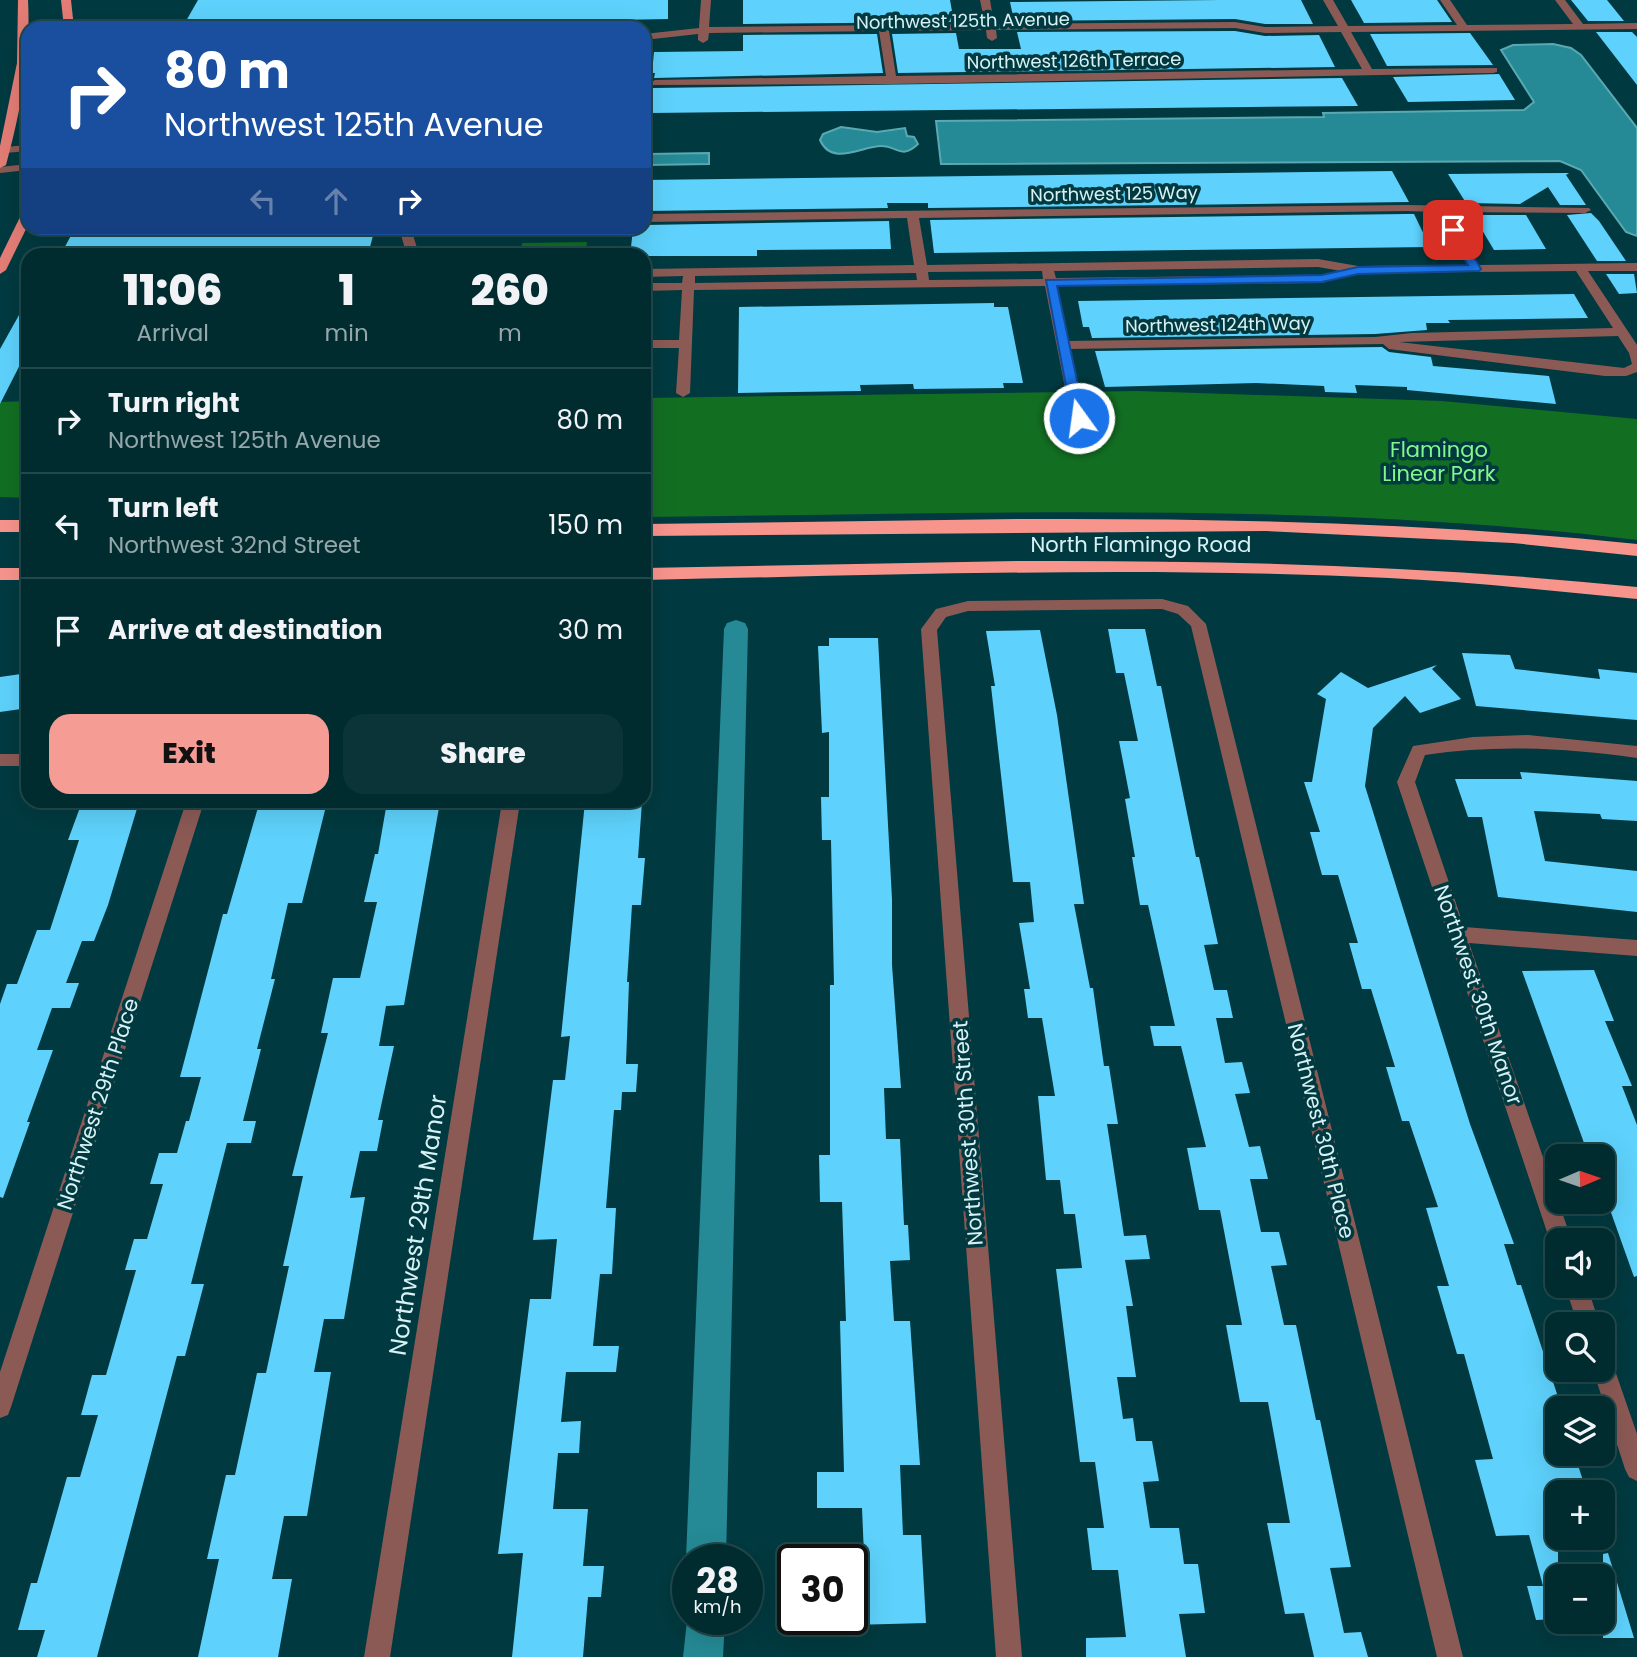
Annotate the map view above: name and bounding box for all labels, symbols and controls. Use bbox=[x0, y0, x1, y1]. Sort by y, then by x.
street label: Northwest 125th Avenue bbox=[856, 6, 1070, 35]
text: 80 m bbox=[164, 37, 290, 105]
street label: Northwest 126th Terrace bbox=[966, 46, 1182, 75]
icon: right bbox=[49, 49, 140, 140]
text: Northwest 125th Avenue bbox=[164, 102, 544, 147]
street label: Northwest 125 Way bbox=[1030, 180, 1198, 207]
icon: left bbox=[244, 182, 282, 220]
icon: ahead bbox=[317, 182, 355, 220]
icon: right bbox=[390, 182, 428, 220]
pin bbox=[1423, 200, 1483, 260]
icon: arrive bbox=[1434, 211, 1472, 249]
text: 11:06 bbox=[123, 261, 223, 320]
text: 1 bbox=[339, 261, 355, 320]
text: 260 bbox=[471, 261, 549, 320]
street label: Northwest 124th Way bbox=[1125, 310, 1311, 339]
text: Arrival bbox=[137, 317, 209, 349]
text: min bbox=[325, 317, 369, 349]
text: m bbox=[498, 317, 522, 349]
position arrow bbox=[1042, 381, 1116, 455]
text: Turn right bbox=[108, 385, 240, 421]
icon: right bbox=[49, 402, 87, 440]
text: 80 m bbox=[557, 402, 623, 438]
text: Northwest 125th Avenue bbox=[108, 424, 381, 456]
park label: Flamingo Linear Park bbox=[1382, 435, 1496, 488]
text: Turn left bbox=[108, 490, 219, 526]
icon: left bbox=[49, 507, 87, 545]
text: 150 m bbox=[548, 507, 623, 543]
text: Northwest 32nd Street bbox=[108, 529, 361, 561]
street label: North Flamingo Road bbox=[1031, 530, 1251, 559]
icon: arrive bbox=[49, 612, 87, 650]
text: Arrive at destination bbox=[108, 612, 383, 648]
text: 30 m bbox=[558, 612, 623, 648]
button: Exit bbox=[49, 714, 329, 794]
button: Share bbox=[343, 714, 623, 794]
street label: Northwest 30th Manor bbox=[1427, 881, 1530, 1109]
street label: Northwest 29th Place bbox=[50, 994, 145, 1213]
street label: Northwest 30th Street bbox=[945, 1020, 990, 1246]
street label: Northwest 30th Place bbox=[1281, 1020, 1362, 1242]
street label: Northwest 29th Manor bbox=[381, 1092, 454, 1358]
north arrow bbox=[1545, 1144, 1615, 1214]
map controls bbox=[1545, 1144, 1615, 1634]
button: sound bbox=[1545, 1228, 1615, 1298]
button: search bbox=[1545, 1312, 1615, 1382]
button: layers bbox=[1545, 1396, 1615, 1466]
button: + bbox=[1545, 1480, 1615, 1550]
speed limit sign: 30 bbox=[777, 1544, 868, 1635]
text: 28 bbox=[696, 1556, 739, 1605]
button: − bbox=[1545, 1564, 1615, 1634]
text: km/h bbox=[694, 1594, 741, 1619]

